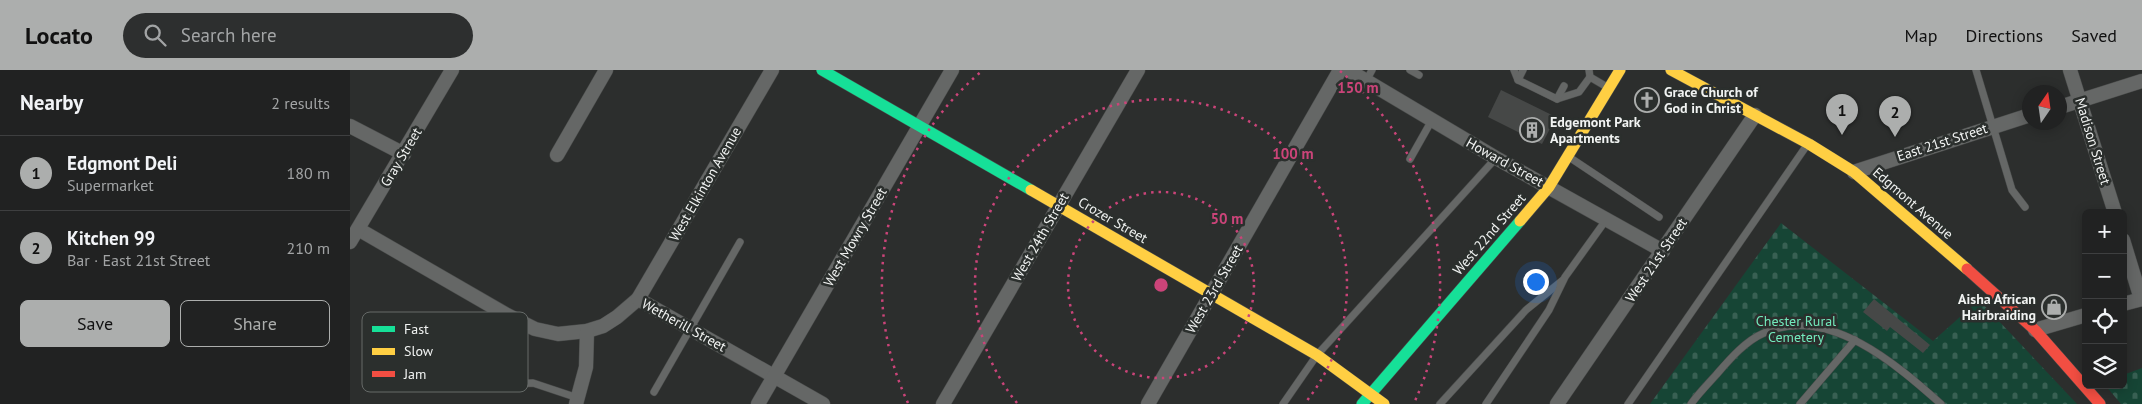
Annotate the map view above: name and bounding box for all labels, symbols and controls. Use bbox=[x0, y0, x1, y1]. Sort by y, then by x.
search box bbox=[123, 13, 473, 58]
text: Locato bbox=[25, 20, 93, 51]
icon: search bbox=[141, 21, 169, 49]
text: Search here bbox=[181, 23, 277, 47]
text: Map bbox=[1905, 24, 1937, 47]
text: Directions bbox=[1965, 24, 2043, 47]
text: Saved bbox=[2071, 24, 2117, 47]
text: 150 m bbox=[1337, 78, 1379, 97]
place label: Grace Church of God in Christ bbox=[1664, 83, 1759, 117]
north arrow bbox=[2022, 85, 2067, 130]
church icon: Grace Church of God in Christ bbox=[1634, 87, 1660, 113]
text: Nearby bbox=[20, 89, 83, 116]
text: 2 results bbox=[271, 93, 330, 113]
pin: 1 bbox=[1826, 94, 1858, 135]
street label: Madison Street bbox=[2071, 95, 2115, 187]
pin: 2 bbox=[1879, 96, 1911, 137]
place label: Edgemont Park Apartments bbox=[1550, 113, 1641, 147]
building icon: Edgemont Park Apartments bbox=[1519, 117, 1545, 143]
street label: East 21st Street bbox=[1894, 119, 1990, 165]
street label: Gray Street bbox=[376, 124, 426, 190]
street label: West Elkinton Avenue bbox=[665, 124, 745, 244]
street label: Howard Street bbox=[1463, 133, 1547, 191]
text: 100 m bbox=[1272, 144, 1314, 163]
text: Edgmont Deli bbox=[67, 151, 177, 175]
text: 1 bbox=[31, 163, 41, 183]
text: 180 m bbox=[287, 163, 330, 183]
street label: Edgmont Avenue bbox=[1869, 163, 1957, 243]
text: Supermarket bbox=[67, 175, 154, 195]
street label: West Mowry Street bbox=[819, 184, 891, 290]
street label: West 24th Street bbox=[1007, 189, 1073, 285]
street label: West 22nd Street bbox=[1449, 189, 1530, 279]
street label: Crozer Street bbox=[1075, 193, 1151, 247]
text: 50 m bbox=[1211, 209, 1243, 228]
map controls bbox=[2082, 209, 2127, 389]
button: + bbox=[2082, 209, 2127, 254]
street label: West 21st Street bbox=[1621, 214, 1691, 306]
text: Kitchen 99 bbox=[67, 226, 155, 250]
text: 2 bbox=[31, 238, 41, 258]
text: 210 m bbox=[287, 238, 330, 258]
street label: West 23rd Street bbox=[1181, 241, 1247, 337]
text: Bar · East 21st Street bbox=[67, 250, 210, 270]
button: − bbox=[2082, 254, 2127, 299]
your location bbox=[1523, 269, 1549, 295]
centre of rings bbox=[1152, 276, 1170, 294]
place label: Aisha African Hairbraiding bbox=[1958, 290, 2036, 324]
street label: Wetherill Street bbox=[639, 294, 730, 356]
shop icon: Aisha African Hairbraiding bbox=[2041, 294, 2067, 320]
button: locate bbox=[2082, 299, 2127, 344]
button: Save bbox=[20, 300, 170, 347]
button: Share bbox=[180, 300, 330, 347]
legend bbox=[362, 312, 528, 392]
park label: Chester Rural Cemetery bbox=[1756, 312, 1836, 346]
text: Fast bbox=[404, 320, 429, 338]
text: Slow bbox=[404, 342, 434, 360]
button: layers bbox=[2082, 344, 2127, 389]
text: Jam bbox=[403, 365, 426, 383]

